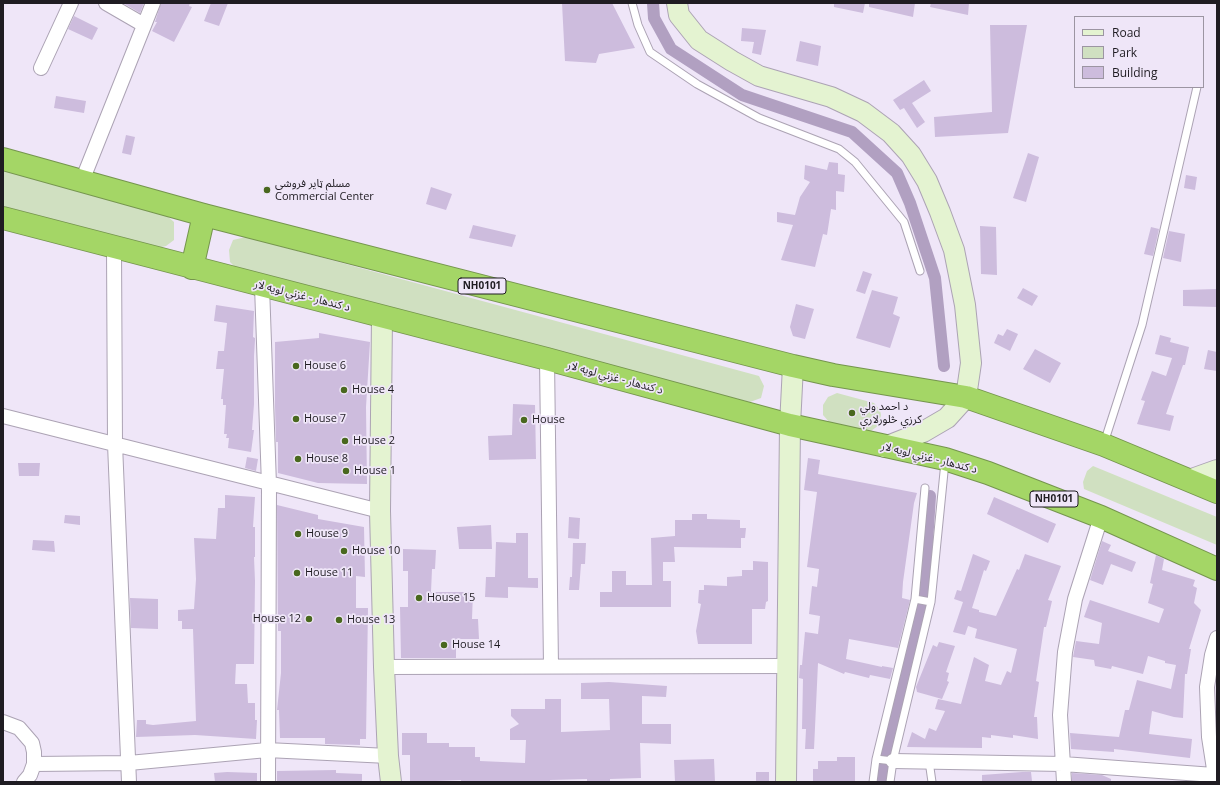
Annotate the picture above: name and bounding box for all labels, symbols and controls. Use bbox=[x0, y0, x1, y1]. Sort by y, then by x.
legend bbox=[1074, 16, 1204, 88]
text: Road bbox=[1112, 24, 1141, 41]
text: Park bbox=[1112, 44, 1137, 61]
text: Building bbox=[1112, 64, 1157, 81]
place label: مسلم ټایر فروشي Commercial Center bbox=[275, 177, 374, 203]
marker: مسلم ټایر فروشي Commercial Center bbox=[262, 185, 272, 195]
street label: د کندهار - غزني لويه لار bbox=[253, 278, 351, 314]
road number: NH0101 bbox=[458, 278, 506, 294]
place label: House 6 bbox=[304, 359, 346, 373]
street label: د کندهار - غزني لويه لار bbox=[566, 359, 664, 397]
marker: House 6 bbox=[291, 361, 301, 371]
place label: House 4 bbox=[352, 383, 394, 397]
marker: House 4 bbox=[339, 385, 349, 395]
place label: د احمد ولي کرزي څلورلارې bbox=[860, 400, 922, 426]
marker: د احمد ولي کرزي څلورلارې bbox=[847, 408, 857, 418]
place label: House 7 bbox=[304, 412, 346, 426]
place label: House bbox=[532, 413, 565, 427]
marker: House 7 bbox=[291, 414, 301, 424]
marker: House bbox=[519, 415, 529, 425]
place label: House 2 bbox=[353, 434, 395, 448]
marker: House 2 bbox=[340, 436, 350, 446]
street label: د کندهار - غزني لويه لار bbox=[880, 440, 978, 476]
place label: House 8 bbox=[306, 452, 348, 466]
marker: House 8 bbox=[293, 454, 303, 464]
place label: House 1 bbox=[354, 464, 396, 478]
marker: House 1 bbox=[341, 466, 351, 476]
road number: NH0101 bbox=[1030, 491, 1078, 507]
place label: House 9 bbox=[306, 527, 348, 541]
marker: House 9 bbox=[293, 529, 303, 539]
place label: House 10 bbox=[352, 544, 400, 558]
marker: House 10 bbox=[339, 546, 349, 556]
place label: House 11 bbox=[305, 566, 353, 580]
marker: House 11 bbox=[292, 568, 302, 578]
place label: House 15 bbox=[427, 591, 475, 605]
marker: House 15 bbox=[414, 593, 424, 603]
place label: House 12 bbox=[253, 612, 301, 626]
place label: House 13 bbox=[347, 613, 395, 627]
marker: House 12 bbox=[304, 614, 314, 624]
marker: House 13 bbox=[334, 615, 344, 625]
place label: House 14 bbox=[452, 638, 500, 652]
marker: House 14 bbox=[439, 640, 449, 650]

